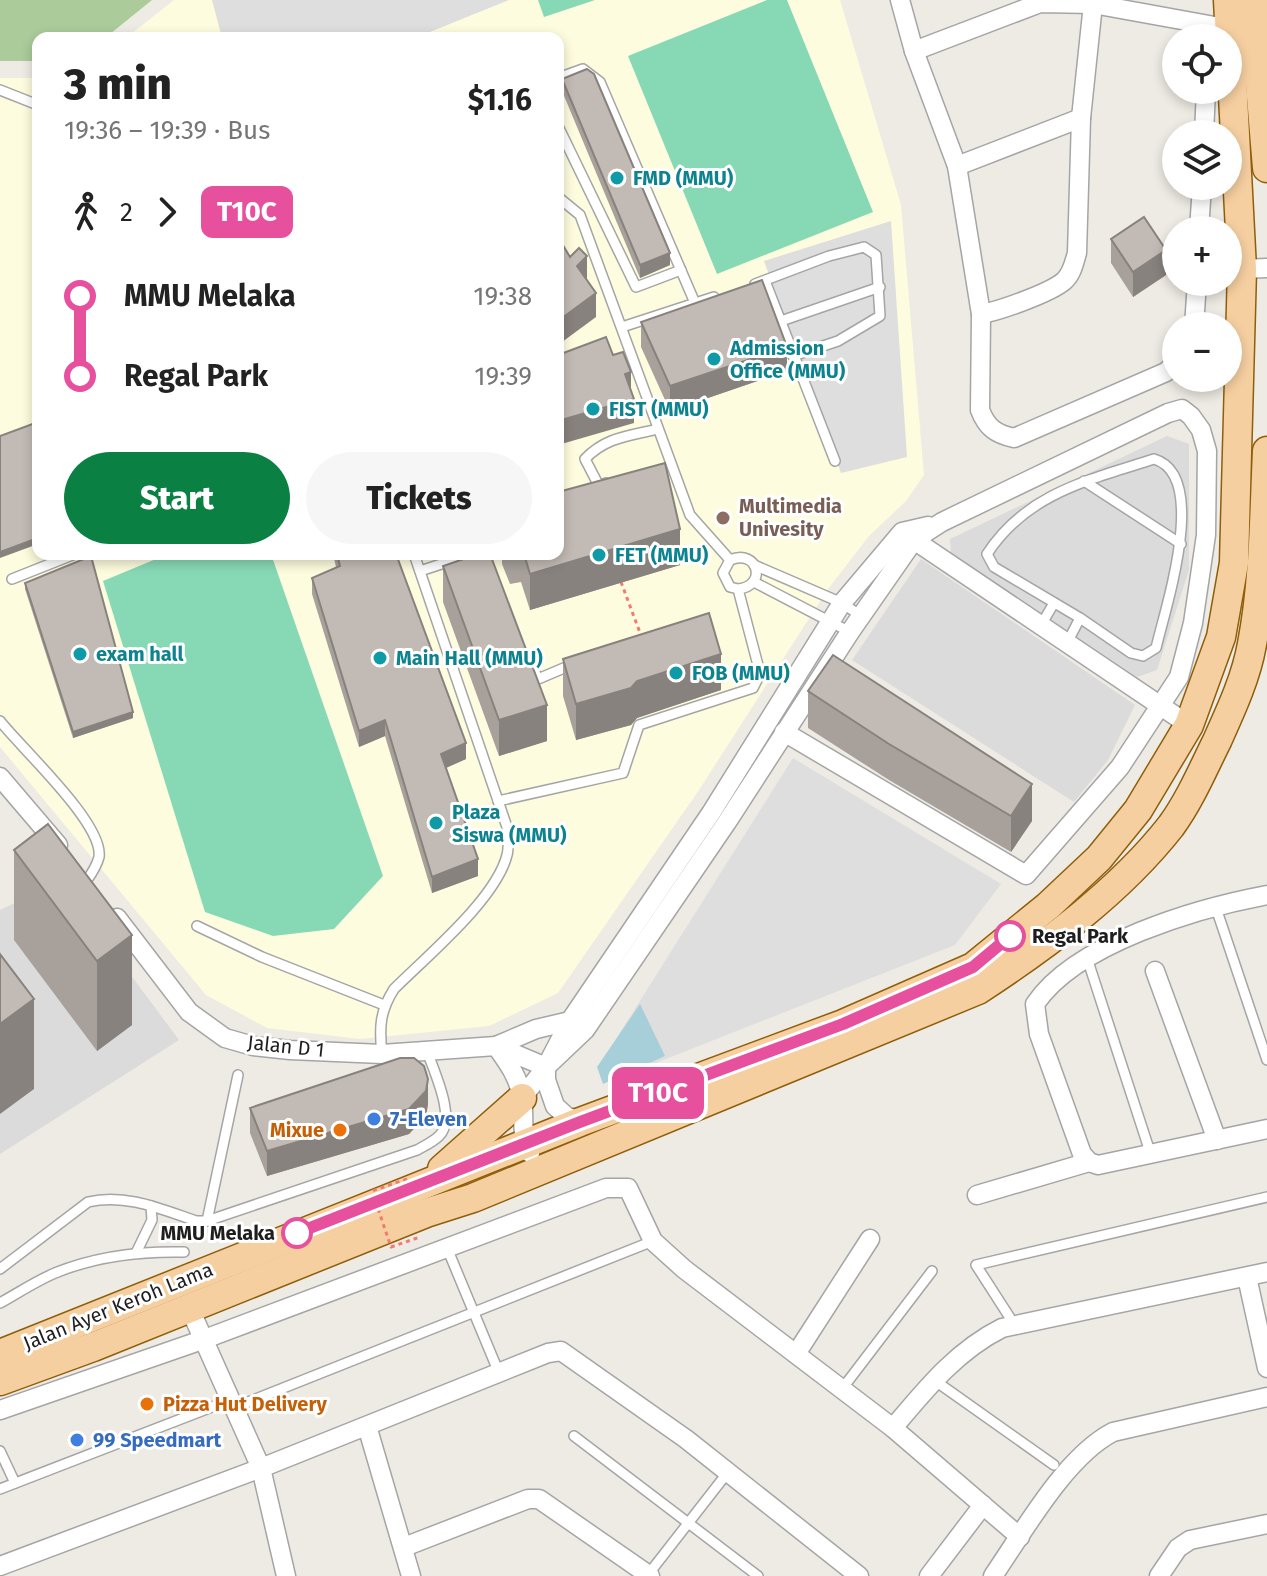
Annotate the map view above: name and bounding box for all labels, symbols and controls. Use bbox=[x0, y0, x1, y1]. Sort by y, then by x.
map controls bbox=[1162, 24, 1242, 392]
button: locate bbox=[1162, 24, 1242, 104]
text: 3 min bbox=[64, 58, 172, 111]
text: $1.16 bbox=[468, 82, 532, 118]
text: 19:36 – 19:39 · Bus bbox=[64, 115, 270, 146]
button: layers bbox=[1162, 120, 1242, 200]
place label: FMD (MMU) bbox=[633, 166, 734, 190]
marker: FMD (MMU) bbox=[608, 169, 626, 187]
icon: walk bbox=[64, 190, 108, 234]
icon: forward bbox=[145, 190, 189, 234]
text: T10C bbox=[217, 195, 277, 228]
text: 2 bbox=[120, 197, 133, 228]
button: + bbox=[1162, 216, 1242, 296]
text: MMU Melaka bbox=[124, 278, 296, 314]
text: 19:38 bbox=[473, 281, 532, 312]
button: − bbox=[1162, 312, 1242, 392]
place label: Admission Office (MMU) bbox=[729, 336, 846, 383]
marker: Admission Office (MMU) bbox=[705, 350, 723, 368]
text: Regal Park bbox=[124, 358, 268, 394]
text: 19:39 bbox=[474, 361, 532, 392]
place label: FIST (MMU) bbox=[609, 397, 709, 421]
marker: FIST (MMU) bbox=[584, 400, 602, 418]
button: Start bbox=[64, 452, 290, 544]
button: Tickets bbox=[306, 452, 532, 544]
place label: Multimedia Univesity bbox=[739, 494, 842, 541]
marker: Multimedia Univesity bbox=[714, 509, 732, 527]
place label: FET (MMU) bbox=[615, 543, 709, 567]
marker: FET (MMU) bbox=[590, 546, 608, 564]
place label: exam hall bbox=[96, 642, 184, 666]
marker: exam hall bbox=[71, 645, 89, 663]
place label: Main Hall (MMU) bbox=[396, 646, 543, 670]
marker: Main Hall (MMU) bbox=[371, 649, 389, 667]
place label: FOB (MMU) bbox=[692, 661, 790, 685]
marker: FOB (MMU) bbox=[667, 664, 685, 682]
place label: Plaza Siswa (MMU) bbox=[452, 800, 567, 847]
marker: Plaza Siswa (MMU) bbox=[427, 814, 445, 832]
marker: Regal Park bbox=[995, 921, 1025, 951]
place label: Regal Park bbox=[1032, 924, 1129, 948]
street label: Jalan D 1 bbox=[246, 1030, 326, 1062]
line badge: T10C bbox=[602, 1067, 714, 1119]
text: T10C bbox=[628, 1076, 688, 1109]
place label: 7-Eleven bbox=[390, 1107, 467, 1131]
marker: 7-Eleven bbox=[365, 1110, 383, 1128]
place label: Mixue bbox=[270, 1118, 324, 1142]
marker: Mixue bbox=[331, 1121, 349, 1139]
marker: MMU Melaka bbox=[282, 1218, 312, 1248]
place label: MMU Melaka bbox=[161, 1221, 275, 1245]
street label: Jalan Ayer Keroh Lama bbox=[20, 1257, 216, 1355]
place label: Pizza Hut Delivery bbox=[163, 1392, 327, 1416]
marker: Pizza Hut Delivery bbox=[138, 1395, 156, 1413]
place label: 99 Speedmart bbox=[93, 1428, 221, 1452]
marker: 99 Speedmart bbox=[68, 1431, 86, 1449]

